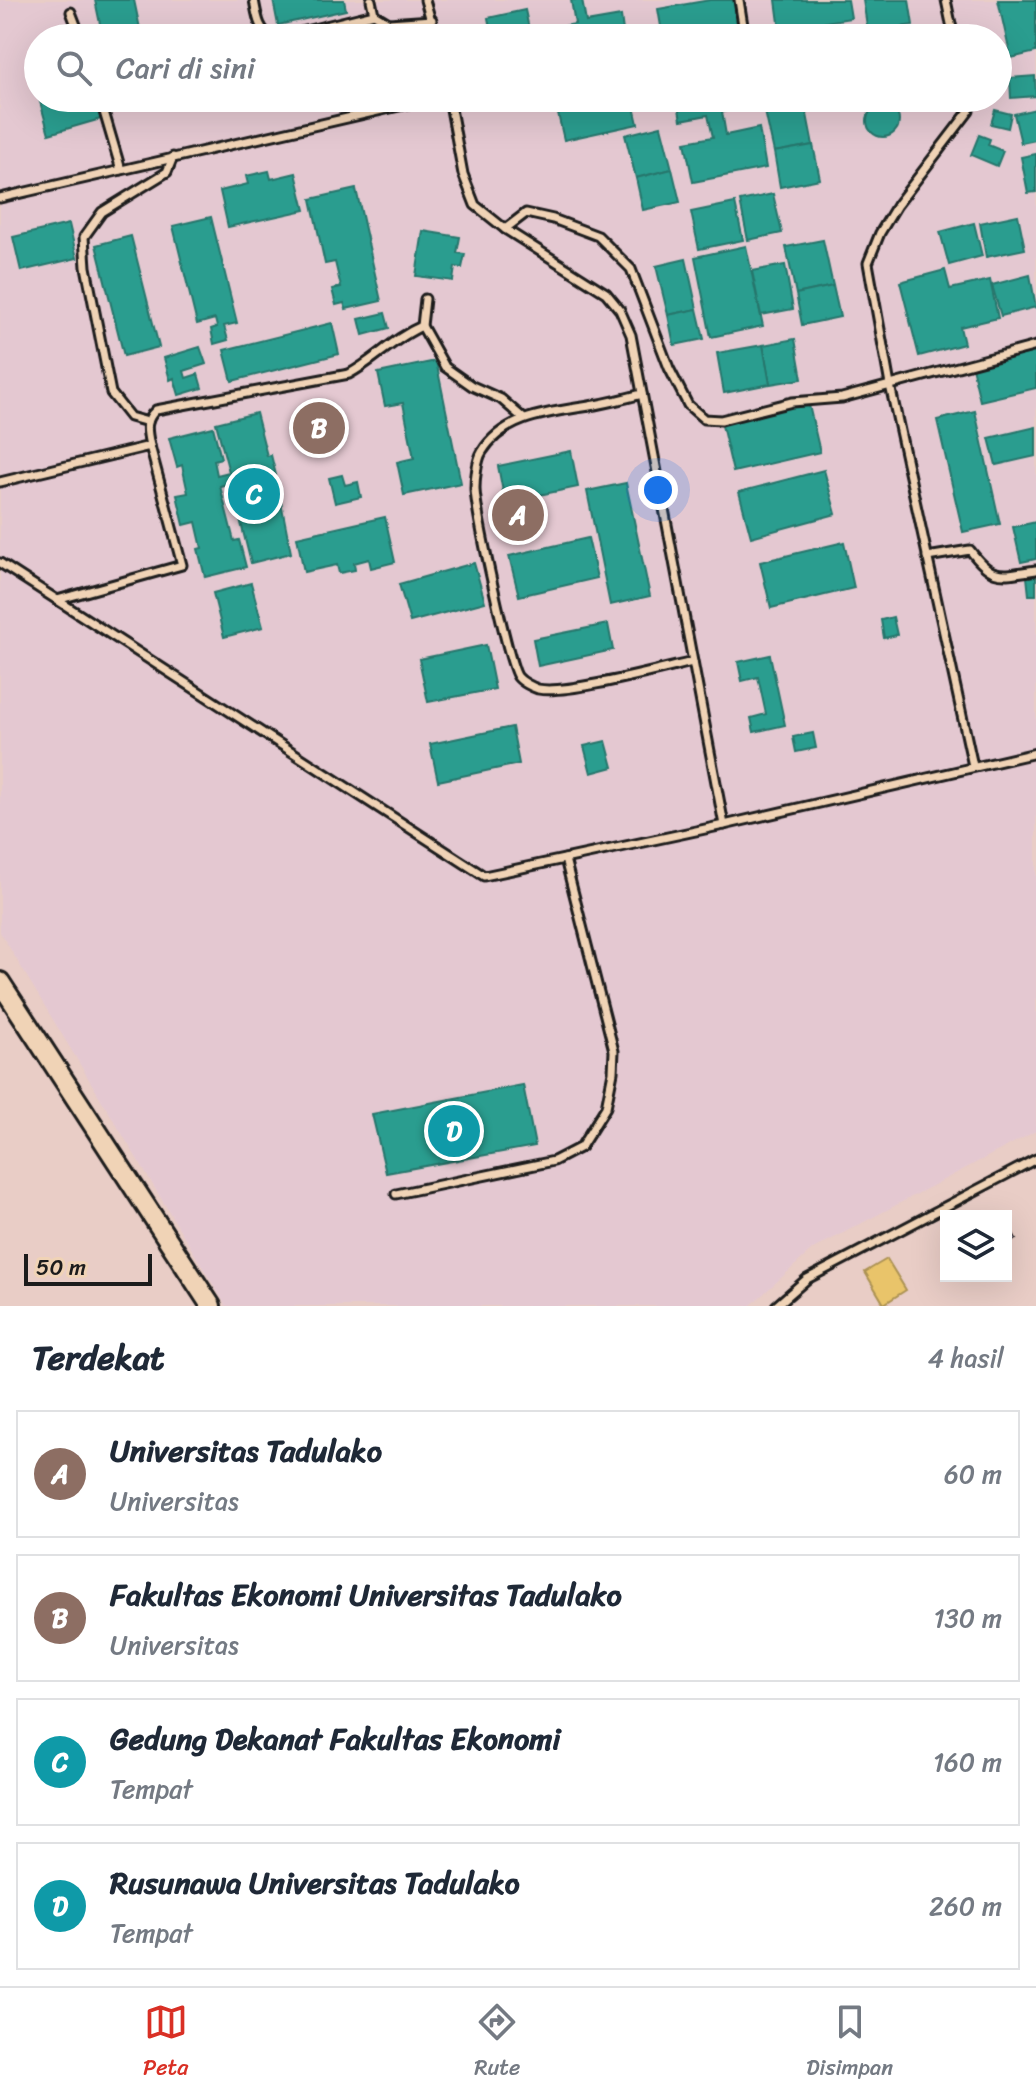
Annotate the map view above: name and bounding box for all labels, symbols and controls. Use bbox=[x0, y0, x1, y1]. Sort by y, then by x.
search box bbox=[24, 24, 1012, 112]
text: Cari di sini bbox=[116, 41, 255, 95]
icon: search bbox=[52, 46, 96, 90]
pin: B bbox=[293, 398, 345, 458]
pin: C bbox=[228, 464, 280, 524]
your location bbox=[638, 470, 678, 510]
pin: A bbox=[492, 485, 544, 545]
pin: D bbox=[428, 1101, 480, 1161]
map controls bbox=[940, 1210, 1012, 1282]
button: layers bbox=[940, 1210, 1012, 1282]
text: 50 m bbox=[36, 1248, 86, 1287]
scale bar bbox=[24, 1250, 152, 1286]
text: Terdekat bbox=[32, 1328, 165, 1388]
text: 4 hasil bbox=[928, 1335, 1004, 1381]
text: Universitas Tadulako bbox=[110, 1424, 382, 1478]
text: A bbox=[51, 1451, 69, 1497]
text: 60 m bbox=[944, 1451, 1002, 1497]
text: Universitas bbox=[110, 1478, 239, 1524]
text: Fakultas Ekonomi Universitas Tadulako bbox=[110, 1568, 622, 1622]
text: B bbox=[52, 1595, 68, 1641]
text: 130 m bbox=[933, 1595, 1002, 1641]
text: Universitas bbox=[110, 1622, 239, 1668]
text: Gedung Dekanat Fakultas Ekonomi bbox=[110, 1712, 561, 1766]
text: C bbox=[52, 1739, 68, 1785]
text: 160 m bbox=[933, 1739, 1002, 1785]
text: Tempat bbox=[110, 1766, 193, 1812]
text: Rusunawa Universitas Tadulako bbox=[110, 1856, 520, 1910]
text: D bbox=[52, 1883, 68, 1929]
text: 260 m bbox=[929, 1883, 1002, 1929]
text: Tempat bbox=[110, 1910, 193, 1956]
tab: Peta bbox=[143, 2000, 188, 2087]
tab: Rute bbox=[474, 2000, 520, 2087]
tab: Disimpan bbox=[806, 2000, 893, 2087]

